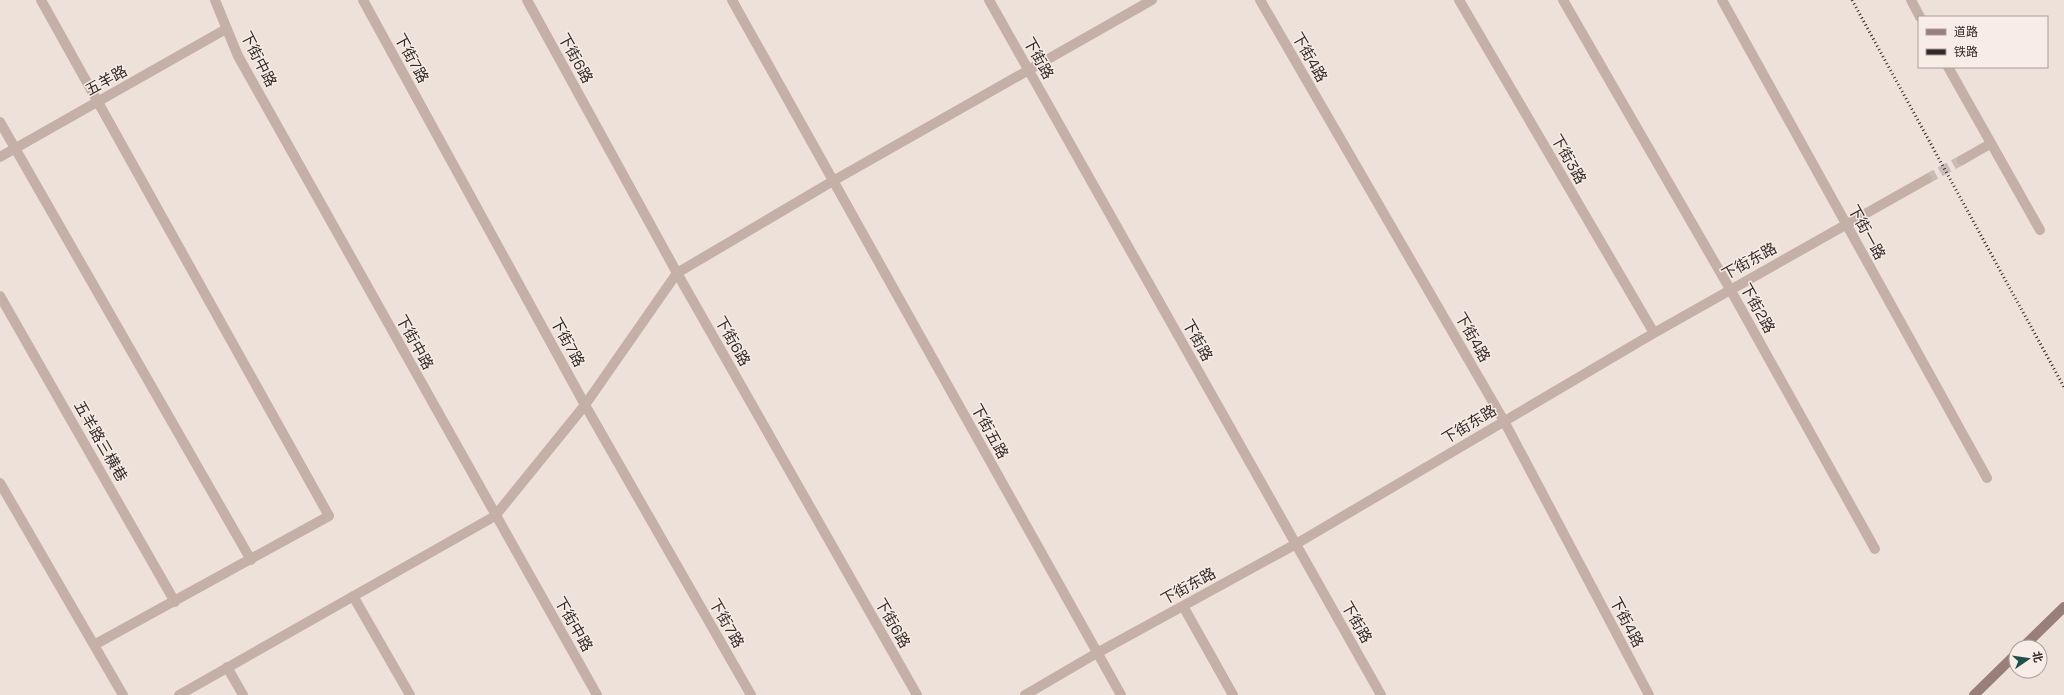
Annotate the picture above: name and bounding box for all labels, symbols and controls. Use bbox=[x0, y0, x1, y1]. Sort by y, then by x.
legend bbox=[1918, 16, 2048, 68]
text: 道路 bbox=[1954, 24, 1978, 40]
street label: 下街中路 bbox=[237, 28, 281, 90]
street label: 下街4路 bbox=[1288, 29, 1332, 85]
street label: 下街7路 bbox=[391, 30, 433, 86]
street label: 下街6路 bbox=[555, 30, 597, 86]
street label: 下街路 bbox=[1020, 34, 1058, 82]
text: 铁路 bbox=[1954, 44, 1978, 60]
street label: 五羊路 bbox=[82, 61, 130, 99]
street label: 下街3路 bbox=[1547, 131, 1591, 187]
street label: 下街一路 bbox=[1844, 201, 1890, 263]
street label: 下街东路 bbox=[1718, 238, 1780, 284]
street label: 下街2路 bbox=[1737, 280, 1779, 336]
street label: 下街4路 bbox=[1451, 309, 1495, 365]
street label: 下街中路 bbox=[392, 311, 438, 373]
street label: 下街6路 bbox=[711, 313, 755, 369]
street label: 下街7路 bbox=[547, 314, 589, 370]
street label: 下街路 bbox=[1179, 316, 1217, 364]
street label: 五羊路三横巷 bbox=[70, 397, 132, 485]
street label: 下街五路 bbox=[967, 400, 1013, 462]
street label: 下街东路 bbox=[1438, 400, 1500, 448]
street label: 下街东路 bbox=[1157, 563, 1219, 609]
street label: 下街中路 bbox=[551, 593, 597, 655]
street label: 下街4路 bbox=[1606, 594, 1648, 650]
street label: 下街7路 bbox=[705, 595, 749, 651]
street label: 下街6路 bbox=[871, 595, 915, 651]
street label: 下街路 bbox=[1338, 598, 1376, 646]
north arrow bbox=[2008, 639, 2048, 679]
text: 北 bbox=[2030, 650, 2046, 664]

